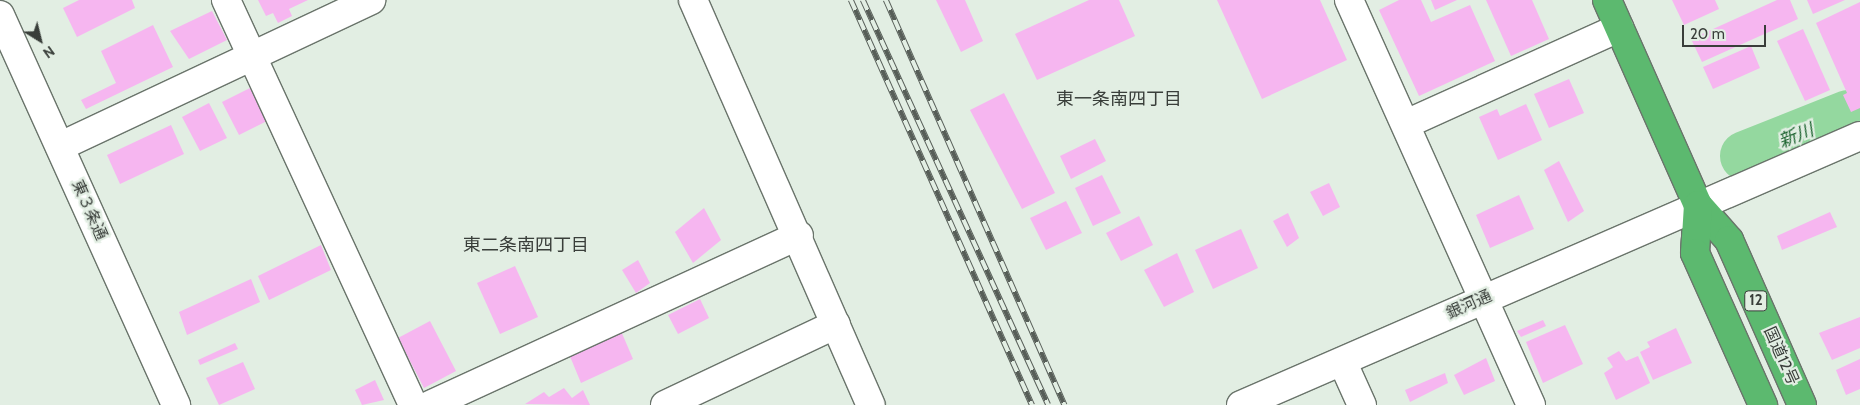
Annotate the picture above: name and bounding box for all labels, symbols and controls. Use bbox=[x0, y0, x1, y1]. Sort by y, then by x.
north arrow bbox=[15, 15, 65, 65]
scale bar bbox=[1685, 15, 1769, 47]
text: 20 m bbox=[1690, 25, 1725, 43]
text: N bbox=[40, 42, 58, 62]
district label: 東一条南四丁目 bbox=[1056, 88, 1182, 110]
water label: 新川 bbox=[1775, 119, 1817, 153]
street label: 東３条通 bbox=[67, 177, 111, 243]
district label: 東二条南四丁目 bbox=[463, 234, 589, 256]
street label: 銀河通 bbox=[1443, 286, 1495, 324]
road number: 12 bbox=[1744, 288, 1768, 314]
street label: 国道12号 bbox=[1760, 324, 1802, 388]

